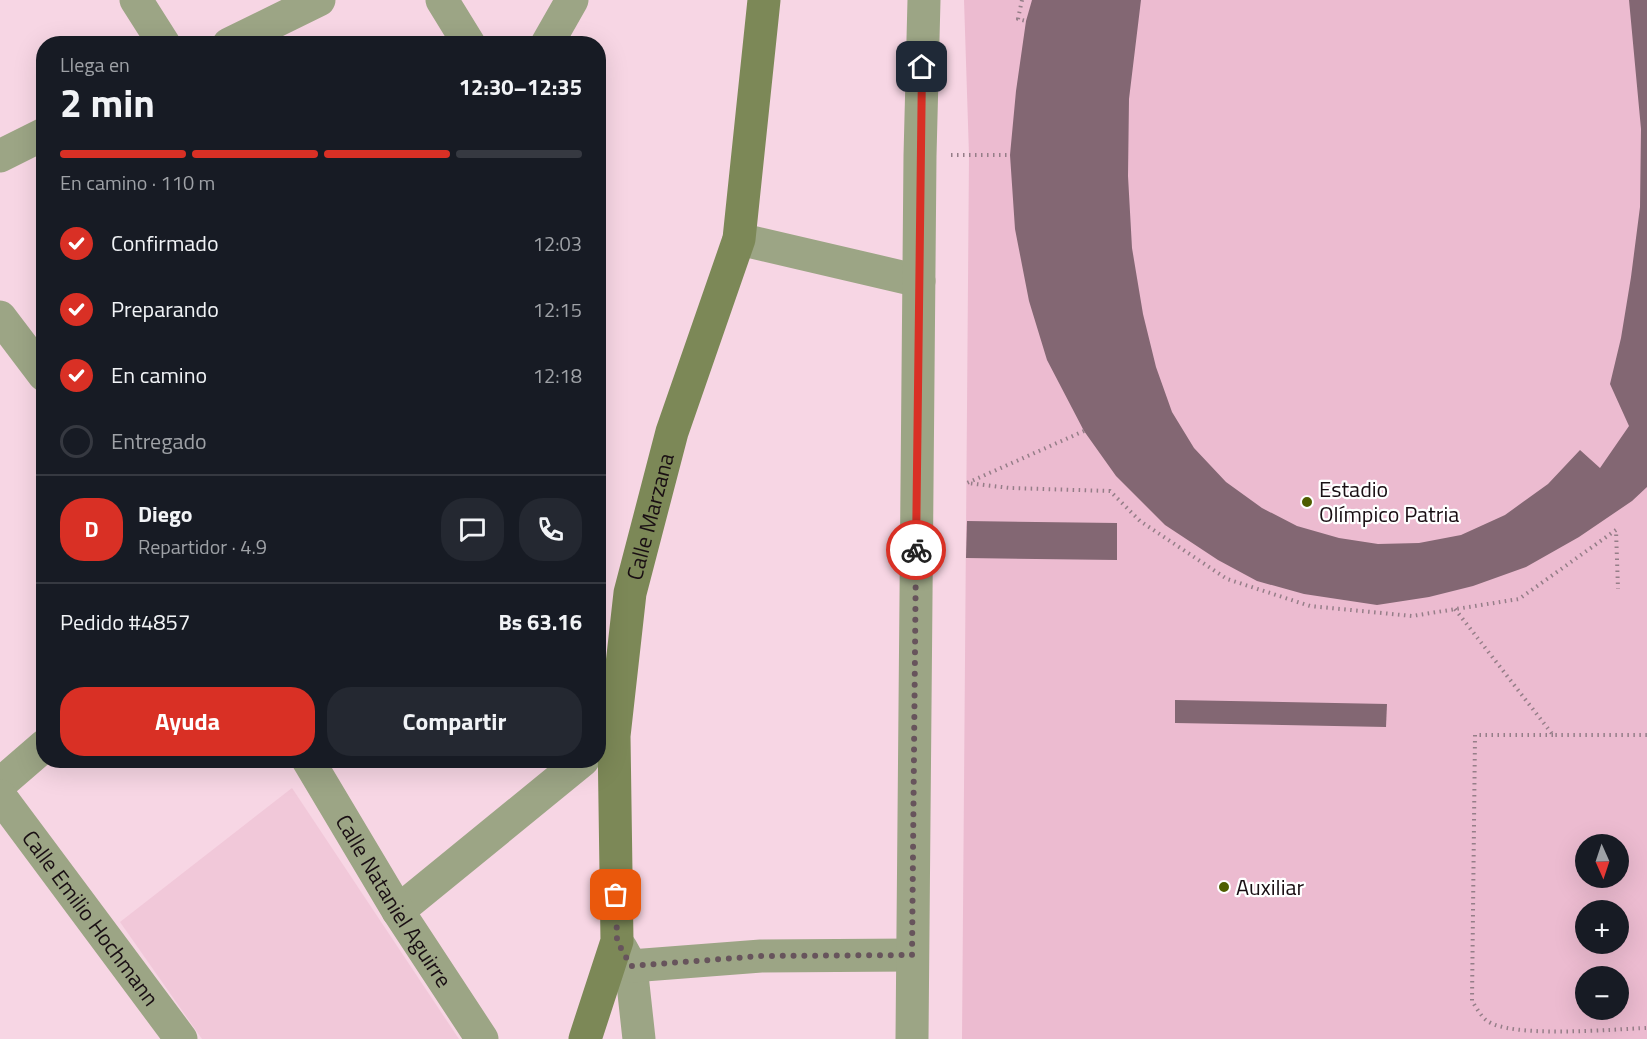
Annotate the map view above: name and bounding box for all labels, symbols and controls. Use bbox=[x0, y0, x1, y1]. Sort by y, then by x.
pin bbox=[896, 41, 947, 92]
text: Llega en bbox=[60, 49, 130, 80]
icon: home bbox=[905, 50, 938, 83]
text: 12:30–12:35 bbox=[459, 70, 582, 104]
text: 2 min bbox=[60, 73, 155, 132]
text: En camino · 110 m bbox=[60, 167, 215, 198]
text: Confirmado bbox=[111, 226, 219, 260]
icon: check bbox=[60, 227, 93, 260]
text: 12:03 bbox=[533, 228, 582, 259]
text: Preparando bbox=[111, 292, 219, 326]
icon: check bbox=[60, 293, 93, 326]
text: 12:15 bbox=[533, 294, 582, 325]
text: En camino bbox=[111, 358, 207, 392]
icon: check bbox=[60, 359, 93, 392]
text: 12:18 bbox=[533, 360, 582, 391]
text: Entregado bbox=[111, 424, 207, 458]
street label: Calle Marzana bbox=[617, 449, 683, 584]
place label: Estadio Olímpico Patria bbox=[1319, 472, 1459, 531]
marker: Estadio Olímpico Patria bbox=[1300, 495, 1314, 509]
text: Diego bbox=[138, 497, 192, 531]
button: chat bbox=[441, 498, 504, 561]
button: phone bbox=[519, 498, 582, 561]
text: D bbox=[84, 512, 99, 546]
courier bbox=[886, 520, 946, 580]
text: Repartidor · 4.9 bbox=[138, 531, 267, 562]
icon: bike bbox=[900, 534, 933, 567]
text: Pedido #4857 bbox=[60, 605, 190, 639]
text: Bs 63.16 bbox=[498, 605, 582, 639]
button: Ayuda bbox=[60, 687, 315, 756]
button: Compartir bbox=[327, 687, 582, 756]
street label: Calle Nataniel Aguirre bbox=[327, 808, 461, 994]
street label: Calle Emilio Hochmann bbox=[14, 823, 168, 1013]
north arrow bbox=[1575, 834, 1629, 888]
map controls bbox=[1575, 834, 1629, 1020]
pin bbox=[590, 869, 641, 920]
place label: Auxiliar bbox=[1236, 870, 1304, 904]
icon: bag bbox=[599, 878, 632, 911]
marker: Auxiliar bbox=[1217, 880, 1231, 894]
button: + bbox=[1575, 900, 1629, 954]
button: − bbox=[1575, 966, 1629, 1020]

